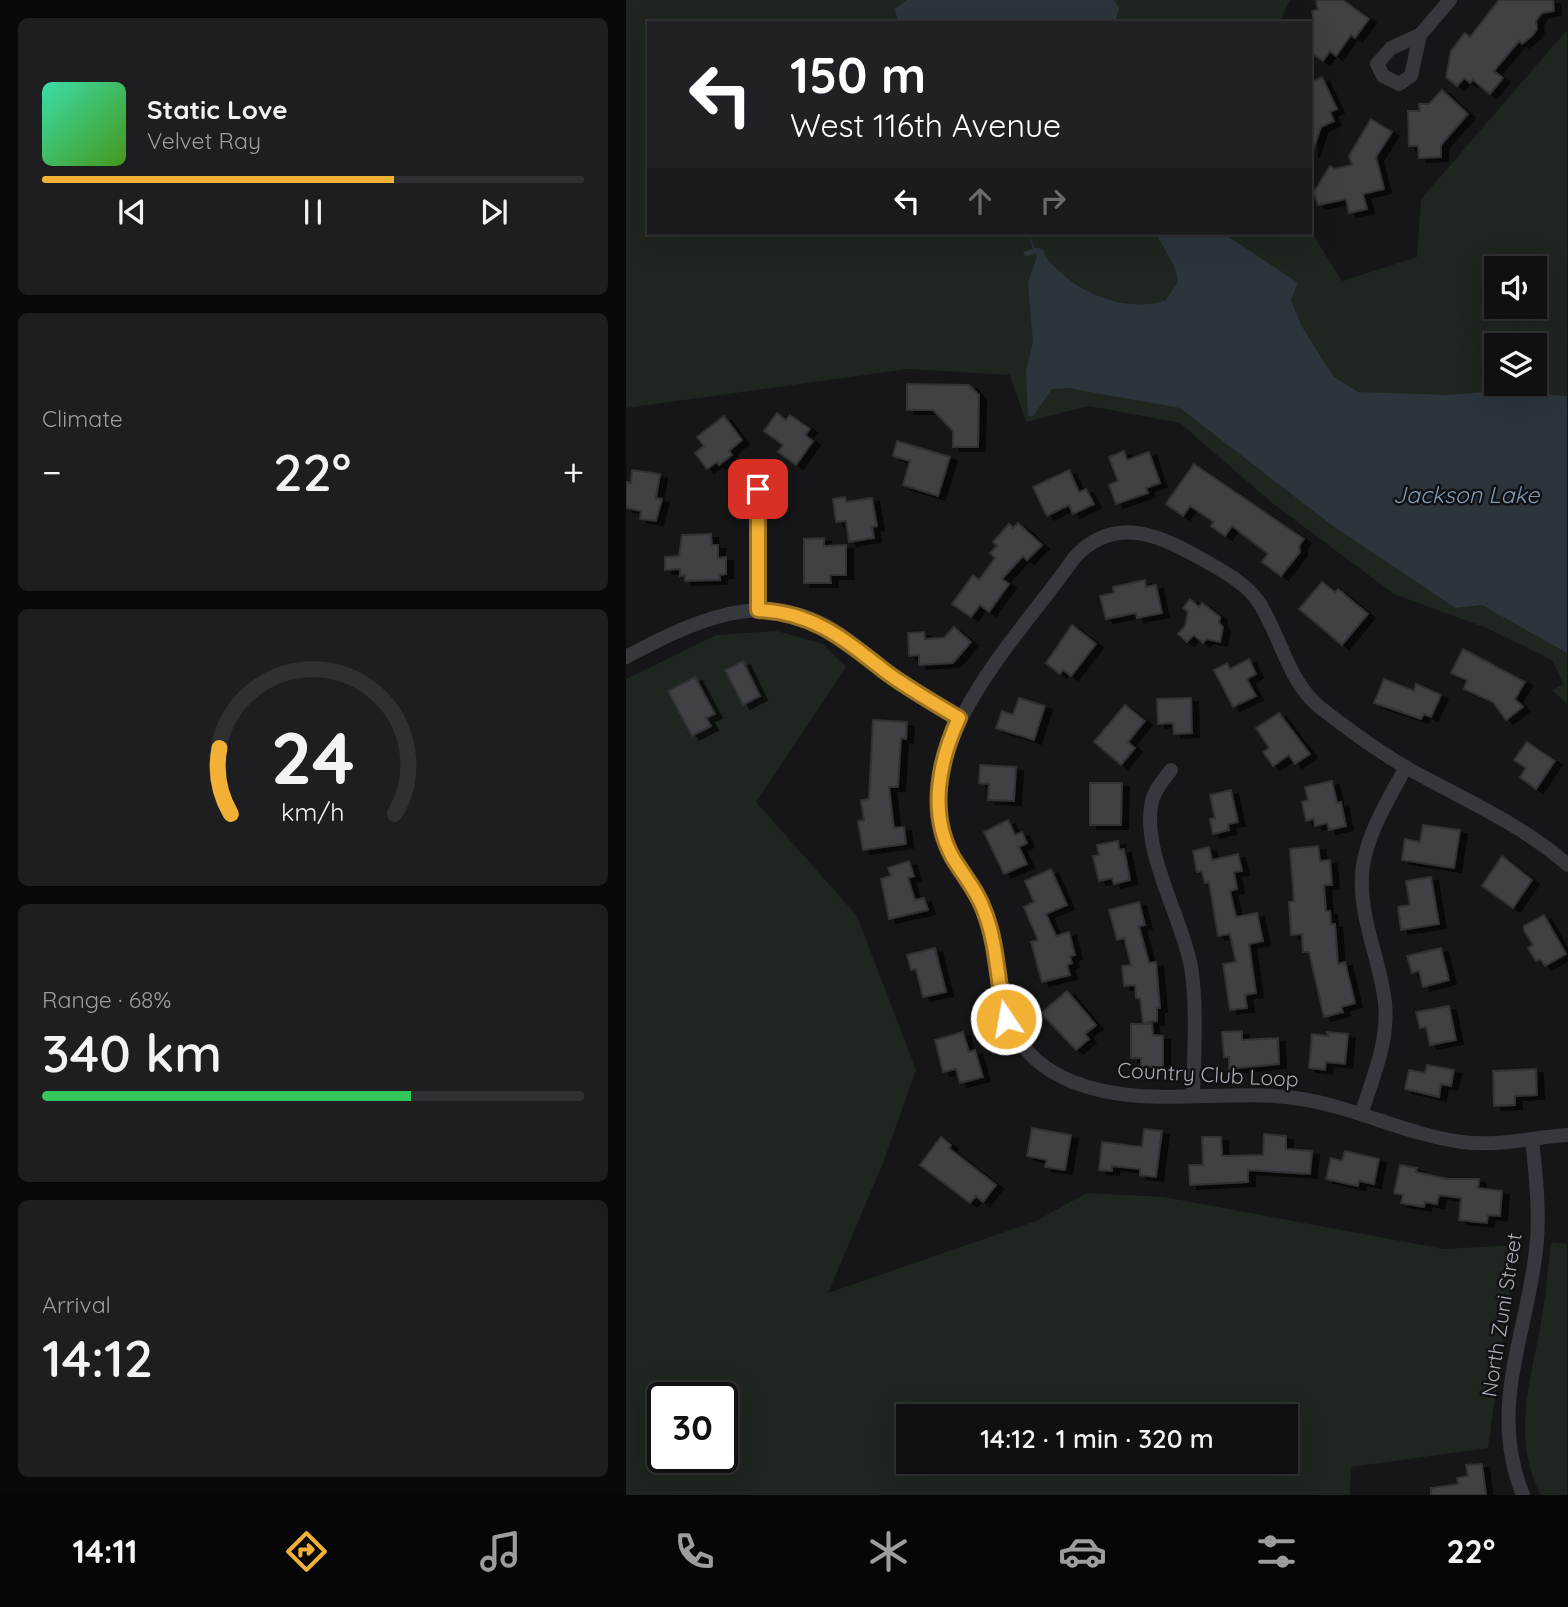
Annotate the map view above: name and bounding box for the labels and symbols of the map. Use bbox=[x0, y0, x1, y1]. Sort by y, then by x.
pin bbox=[728, 459, 788, 519]
water label: Jackson Lake bbox=[1393, 480, 1540, 509]
position arrow bbox=[969, 982, 1043, 1056]
street label: Country Club Loop bbox=[1117, 1056, 1299, 1092]
street label: North Zuni Street bbox=[1475, 1231, 1527, 1399]
speed limit sign: 30 bbox=[647, 1382, 738, 1473]

